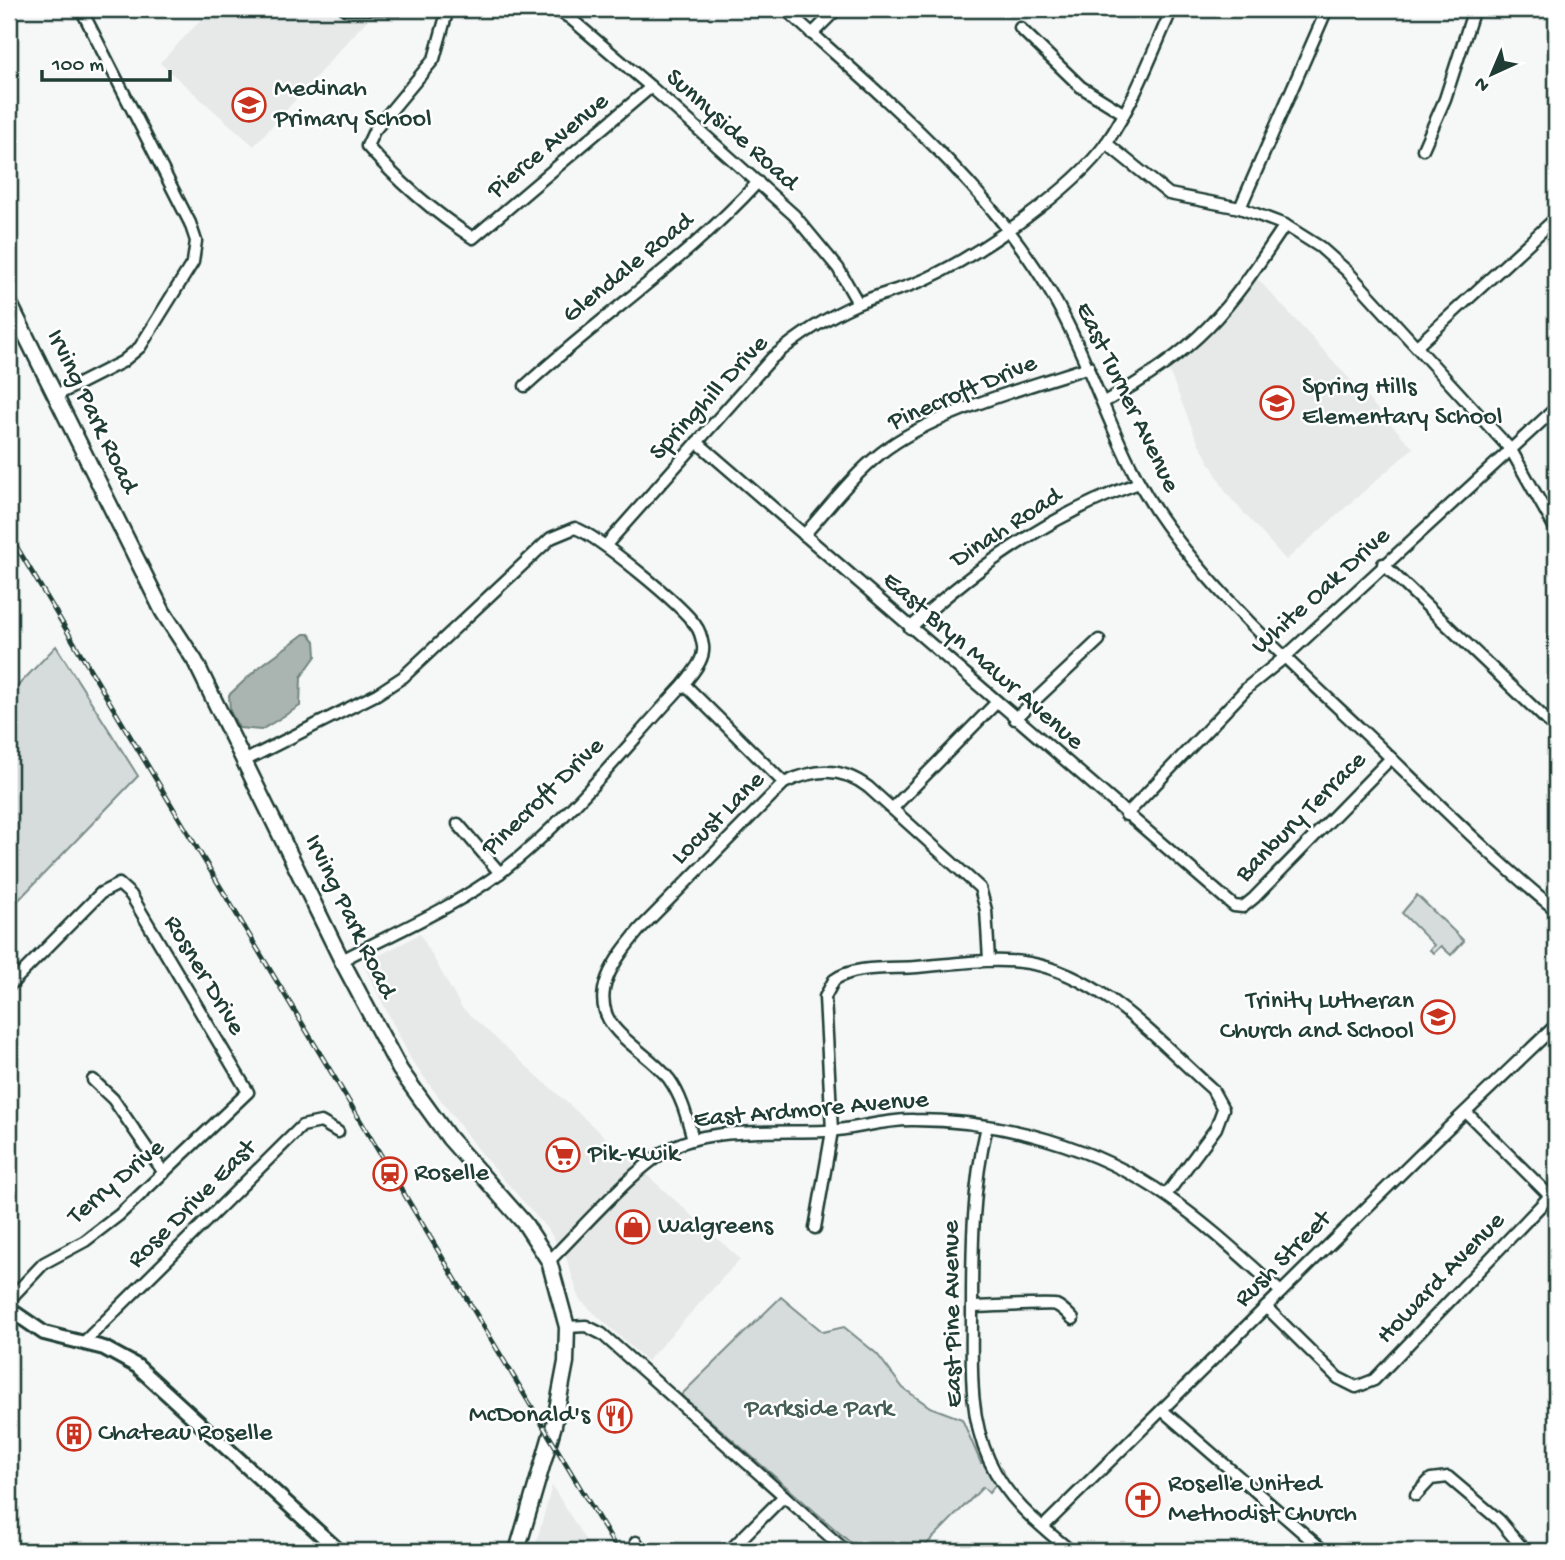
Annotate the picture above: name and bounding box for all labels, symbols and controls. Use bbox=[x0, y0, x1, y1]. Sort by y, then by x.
scale bar bbox=[42, 38, 170, 82]
north arrow bbox=[1456, 38, 1526, 108]
text: 100 m bbox=[51, 54, 104, 79]
street label: Sunnyside Road bbox=[658, 63, 805, 200]
text: N bbox=[1470, 71, 1495, 96]
place label: Medinah Primary School bbox=[273, 75, 432, 136]
school or university icon: Medinah Primary School bbox=[230, 86, 268, 124]
street label: Pierce Avenue bbox=[481, 87, 617, 207]
street label: Glendale Road bbox=[557, 206, 702, 331]
street label: East Turner Avenue bbox=[1067, 298, 1186, 499]
street label: Irving Park Road bbox=[38, 325, 145, 501]
street label: Springhill Drive bbox=[644, 329, 777, 468]
street label: Pinecroft Drive bbox=[883, 349, 1043, 440]
place label: Spring Hills Elementary School bbox=[1302, 373, 1502, 434]
school or university icon: Spring Hills Elementary School bbox=[1258, 384, 1296, 422]
street label: Dinah Road bbox=[944, 481, 1070, 577]
street label: White Oak Drive bbox=[1246, 521, 1398, 663]
street label: East Bryn Mawr Avenue bbox=[875, 566, 1090, 758]
street label: Pinecroft Drive bbox=[475, 731, 612, 865]
street label: Banbury Terrace bbox=[1229, 746, 1374, 891]
street label: Locust Lane bbox=[666, 765, 773, 872]
street label: Irving Park Road bbox=[296, 830, 403, 1006]
street label: Rosner Drive bbox=[155, 910, 251, 1042]
place label: Trinity Lutheran Church and School bbox=[1220, 987, 1415, 1048]
school or university icon: Trinity Lutheran Church and School bbox=[1419, 998, 1457, 1036]
street label: East Ardmore Avenue bbox=[692, 1085, 930, 1137]
street label: Rose Drive East bbox=[122, 1132, 266, 1276]
street label: Terry Drive bbox=[61, 1133, 172, 1234]
supermarket icon: Pik-Kwik bbox=[544, 1136, 582, 1174]
place label: Pik-Kwik bbox=[587, 1140, 682, 1171]
station icon: Roselle bbox=[371, 1155, 409, 1193]
place label: Roselle bbox=[414, 1159, 490, 1190]
street label: Rush Street bbox=[1229, 1203, 1341, 1315]
street label: Howard Avenue bbox=[1371, 1206, 1513, 1352]
shop icon: Walgreens bbox=[614, 1208, 652, 1246]
place label: Walgreens bbox=[658, 1212, 774, 1243]
street label: East Pine Avenue bbox=[937, 1220, 971, 1408]
park label: Parkside Park bbox=[743, 1395, 896, 1426]
restaurant icon: McDonald's bbox=[596, 1397, 634, 1435]
place label: McDonald's bbox=[469, 1401, 591, 1432]
building icon: Chateau Roselle bbox=[55, 1415, 93, 1453]
place label: Chateau Roselle bbox=[98, 1419, 273, 1450]
place label: Roselle United Methodist Church bbox=[1168, 1470, 1357, 1531]
church icon: Roselle United Methodist Church bbox=[1124, 1481, 1162, 1519]

